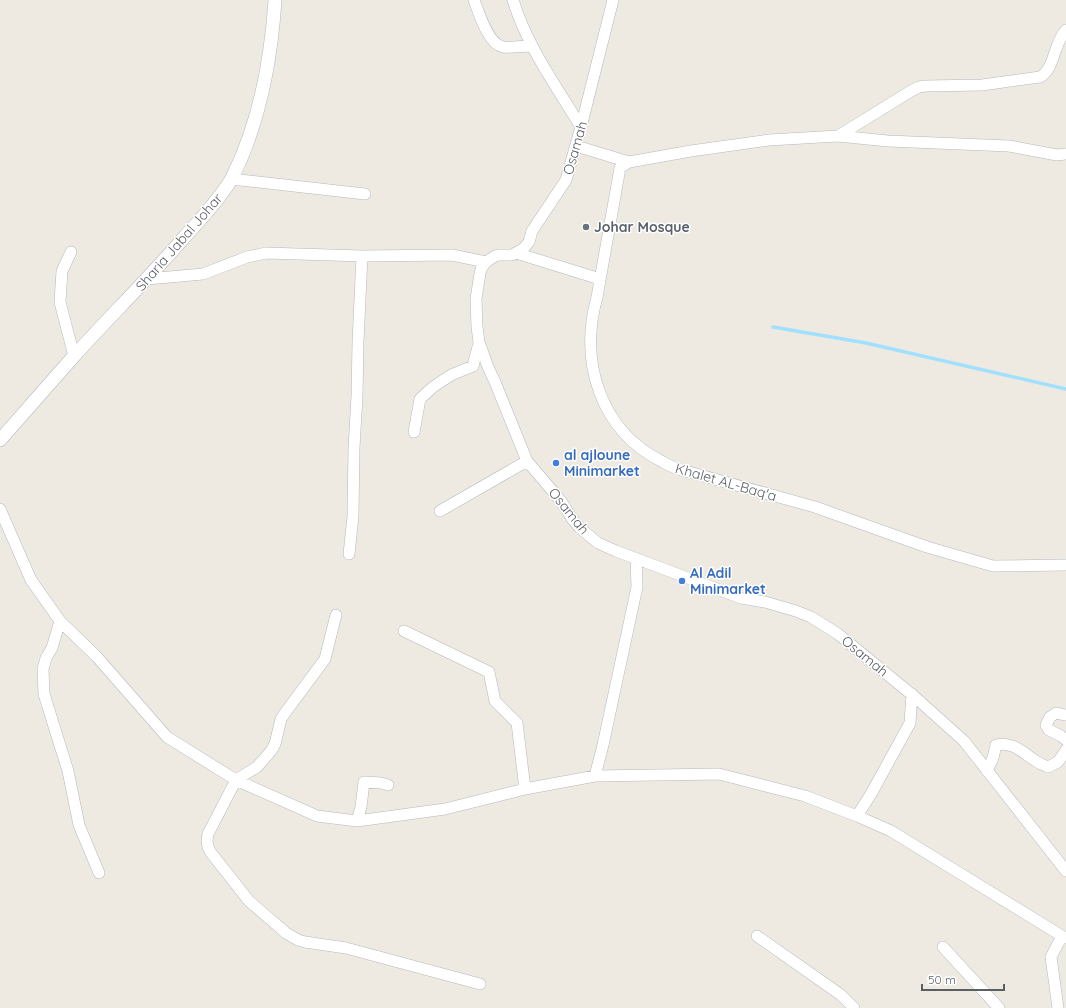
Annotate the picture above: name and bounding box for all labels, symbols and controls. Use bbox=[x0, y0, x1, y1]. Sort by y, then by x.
street label: Osamah bbox=[559, 119, 591, 177]
street label: Sharia Jabal Johar bbox=[132, 189, 227, 295]
place label: Johar Mosque bbox=[594, 218, 690, 236]
marker: Johar Mosque bbox=[581, 222, 591, 232]
place label: al ajloune Minimarket bbox=[564, 446, 640, 480]
marker: al ajloune Minimarket bbox=[551, 458, 561, 468]
street label: Khalet AL-Baq'a bbox=[673, 459, 779, 505]
street label: Osamah bbox=[545, 484, 593, 538]
place label: Al Adil Minimarket bbox=[690, 564, 766, 598]
marker: Al Adil Minimarket bbox=[677, 576, 687, 586]
street label: Osamah bbox=[838, 632, 892, 680]
scale bar bbox=[922, 966, 1004, 992]
text: 50 m bbox=[928, 972, 956, 987]

